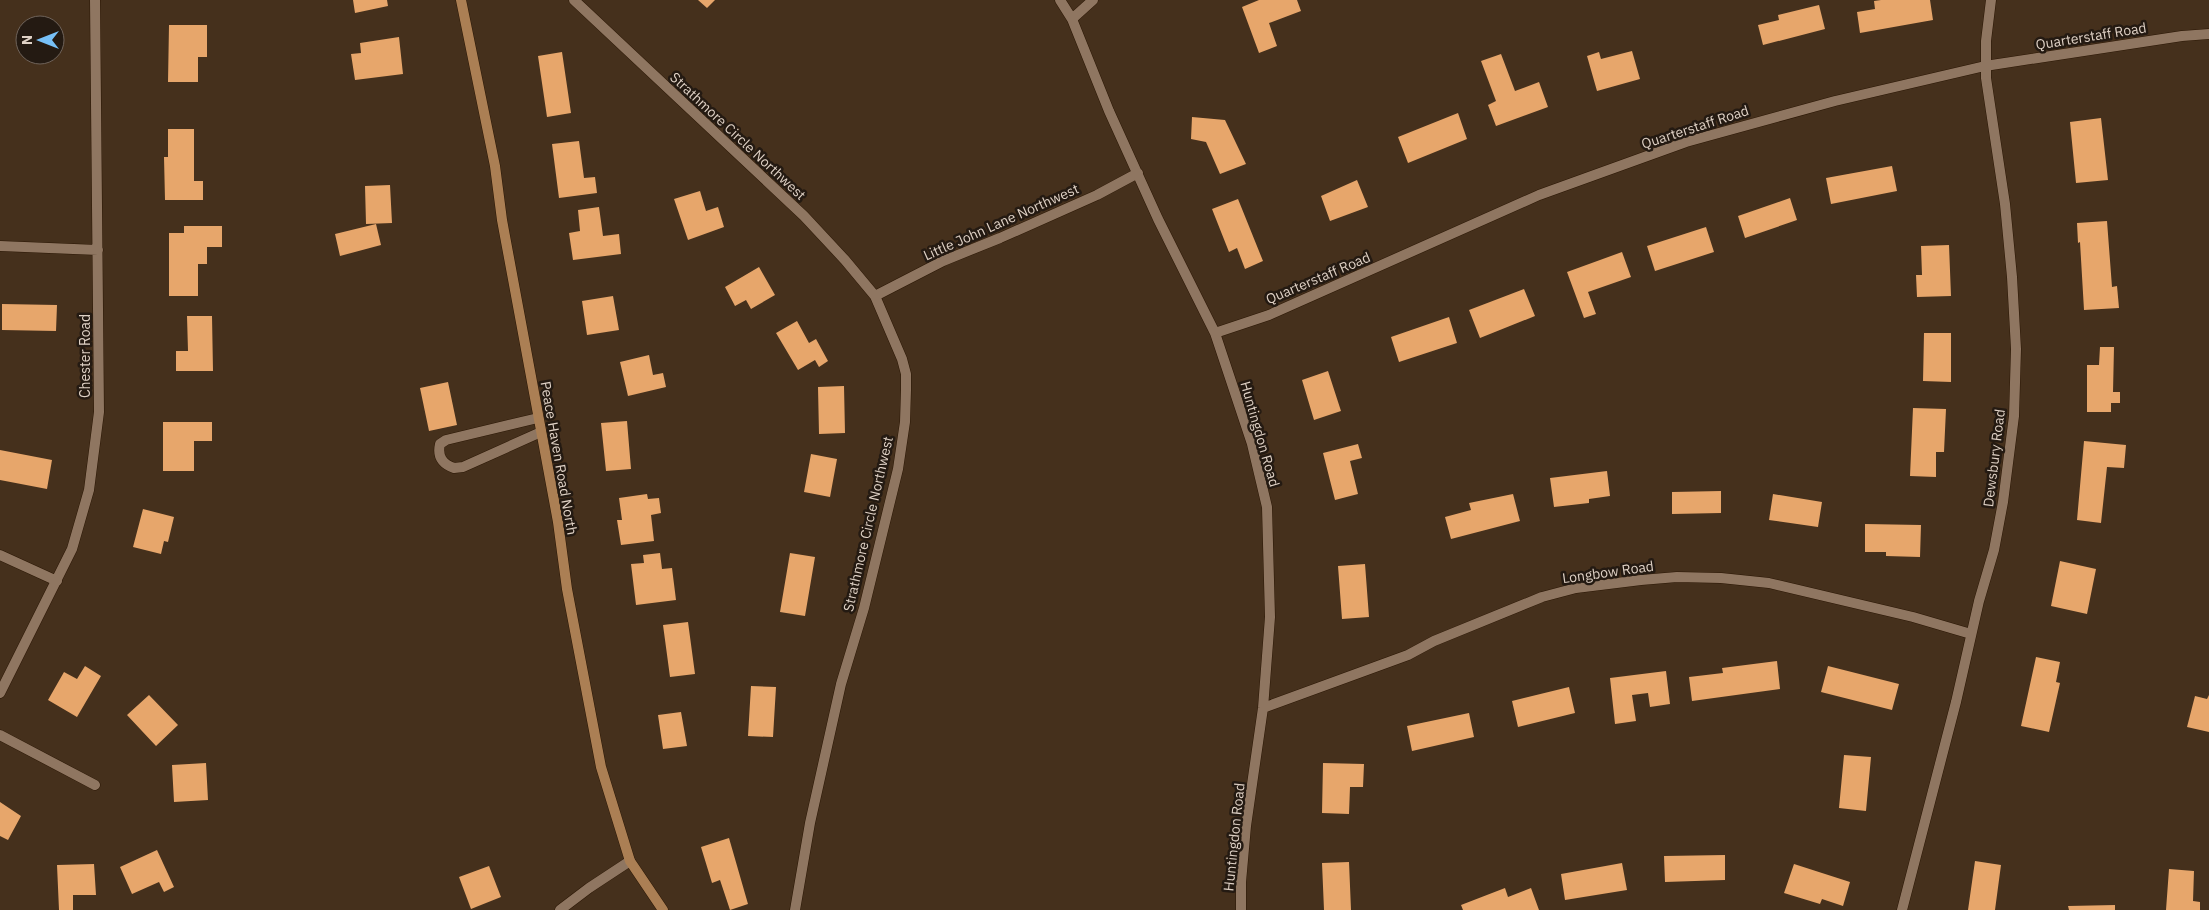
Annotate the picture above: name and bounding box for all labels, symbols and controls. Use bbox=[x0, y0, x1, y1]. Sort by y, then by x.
north arrow bbox=[15, 15, 65, 65]
street label: Quarterstaff Road bbox=[2034, 18, 2148, 54]
text: N bbox=[18, 35, 36, 45]
street label: Strathmore Circle Northwest bbox=[666, 68, 810, 204]
street label: Quarterstaff Road bbox=[1639, 101, 1751, 153]
street label: Little John Lane Northwest bbox=[920, 180, 1082, 264]
street label: Quarterstaff Road bbox=[1263, 248, 1373, 308]
street label: Chester Road bbox=[76, 314, 94, 398]
street label: Huntingdon Road bbox=[1236, 379, 1284, 489]
street label: Peace Haven Road North bbox=[537, 380, 581, 536]
street label: Dewsbury Road bbox=[1979, 408, 2009, 508]
street label: Strathmore Circle Northwest bbox=[839, 434, 897, 613]
street label: Longbow Road bbox=[1561, 557, 1655, 587]
street label: Huntingdon Road bbox=[1219, 782, 1249, 892]

